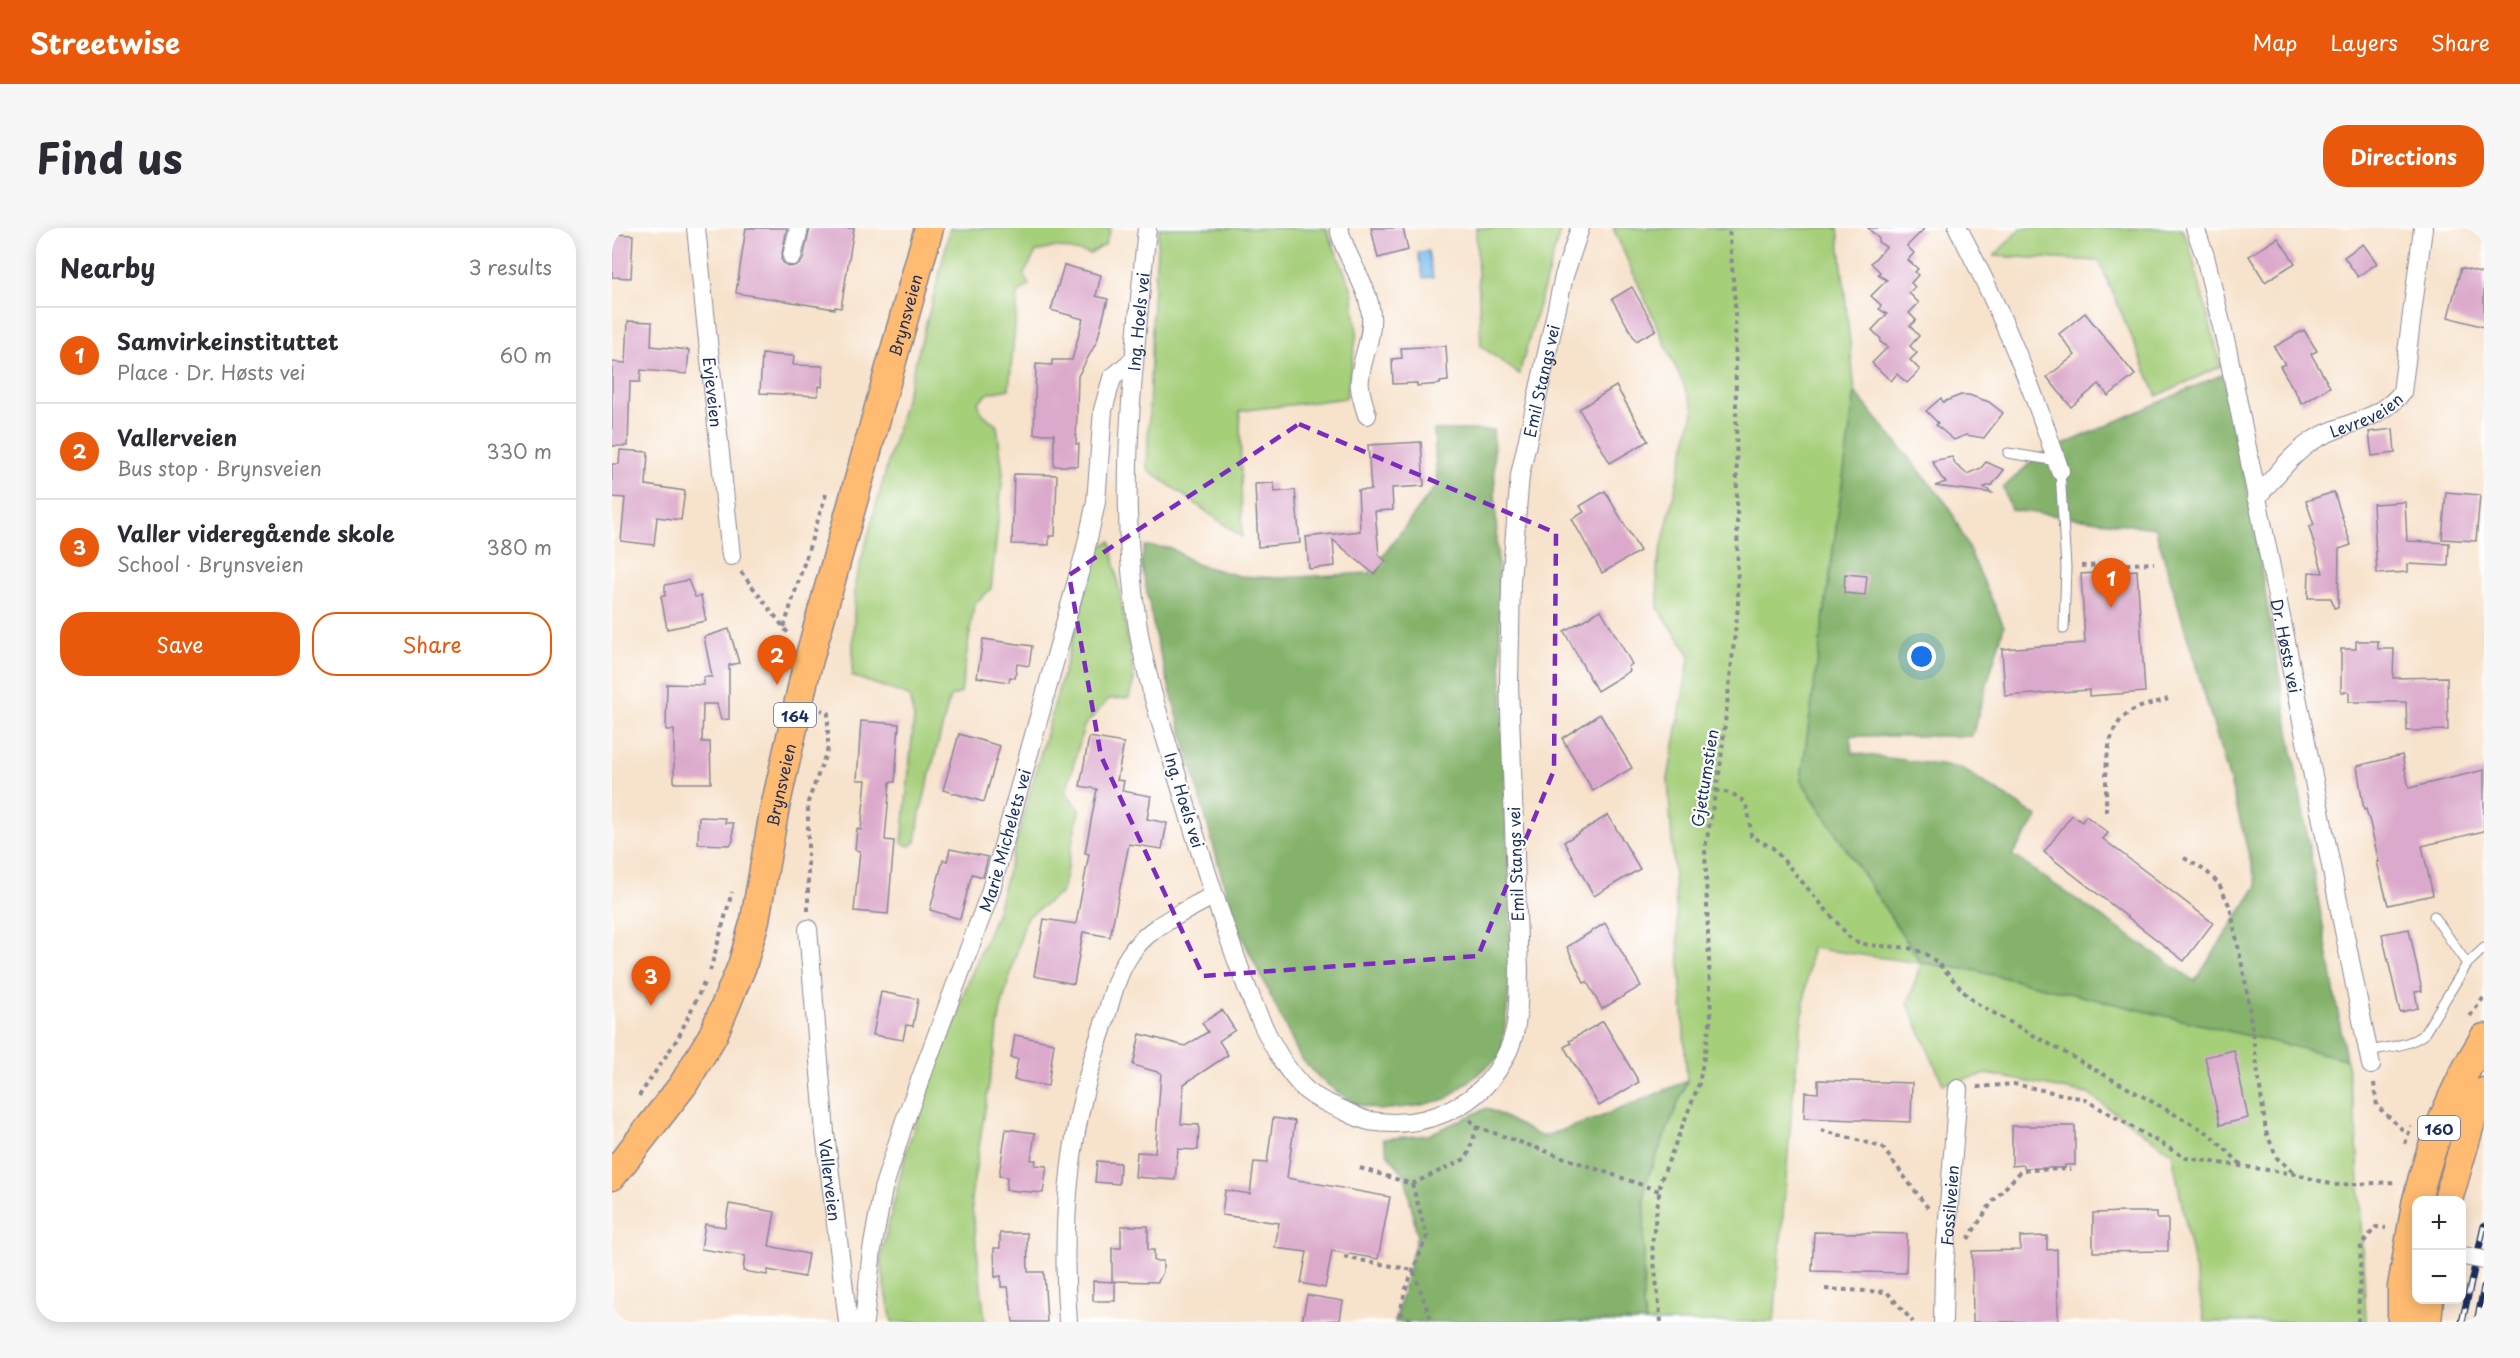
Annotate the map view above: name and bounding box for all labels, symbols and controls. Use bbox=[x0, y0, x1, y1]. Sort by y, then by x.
text: Streetwise bbox=[30, 21, 180, 64]
text: Map bbox=[2253, 26, 2297, 58]
text: Layers bbox=[2330, 26, 2398, 58]
text: Share bbox=[2431, 26, 2490, 58]
text: Find us bbox=[36, 125, 183, 188]
button: Directions bbox=[2323, 125, 2484, 187]
text: Nearby bbox=[60, 248, 155, 287]
text: 3 results bbox=[469, 252, 552, 282]
street label: Brynsveien bbox=[882, 271, 928, 359]
street label: Ing. Hoels vei bbox=[1121, 271, 1154, 372]
street label: Emil Stangs vei bbox=[1517, 322, 1565, 440]
text: Samvirkeinstituttet bbox=[117, 324, 339, 357]
text: 1 bbox=[75, 340, 84, 370]
text: 60 m bbox=[500, 340, 552, 370]
street label: Evjeveien bbox=[698, 356, 729, 428]
text: Place · Dr. Høsts vei bbox=[117, 357, 306, 387]
street label: Levreveien bbox=[2325, 387, 2408, 443]
text: Vallerveien bbox=[117, 420, 237, 453]
text: 2 bbox=[72, 436, 87, 466]
text: 330 m bbox=[486, 436, 552, 466]
text: Bus stop · Brynsveien bbox=[117, 453, 322, 483]
text: Valler videregående skole bbox=[117, 516, 395, 549]
text: 3 bbox=[73, 532, 86, 562]
text: 380 m bbox=[486, 532, 552, 562]
text: School · Brynsveien bbox=[117, 549, 304, 579]
pin: 1 bbox=[2092, 558, 2130, 608]
street label: Dr. Høsts vei bbox=[2266, 597, 2308, 695]
button: Save bbox=[60, 612, 300, 676]
button: Share bbox=[312, 612, 552, 676]
pin: 2 bbox=[758, 636, 796, 685]
your location bbox=[1907, 642, 1936, 671]
road number: 164 bbox=[774, 703, 816, 727]
street label: Gjettumstien bbox=[1684, 727, 1724, 829]
street label: Brynsveien bbox=[760, 741, 801, 828]
street label: Ing. Hoels vei bbox=[1159, 749, 1211, 851]
street label: Marie Michelets vei bbox=[972, 766, 1036, 915]
street label: Emil Stangs vei bbox=[1501, 806, 1529, 922]
pin: 3 bbox=[632, 956, 670, 1006]
road number: 160 bbox=[2418, 1116, 2460, 1140]
street label: Vallerveien bbox=[814, 1138, 848, 1222]
street label: Fossilveien bbox=[1934, 1164, 1964, 1246]
map controls bbox=[2412, 1196, 2466, 1304]
button: + bbox=[2412, 1196, 2466, 1250]
button: − bbox=[2412, 1250, 2466, 1304]

